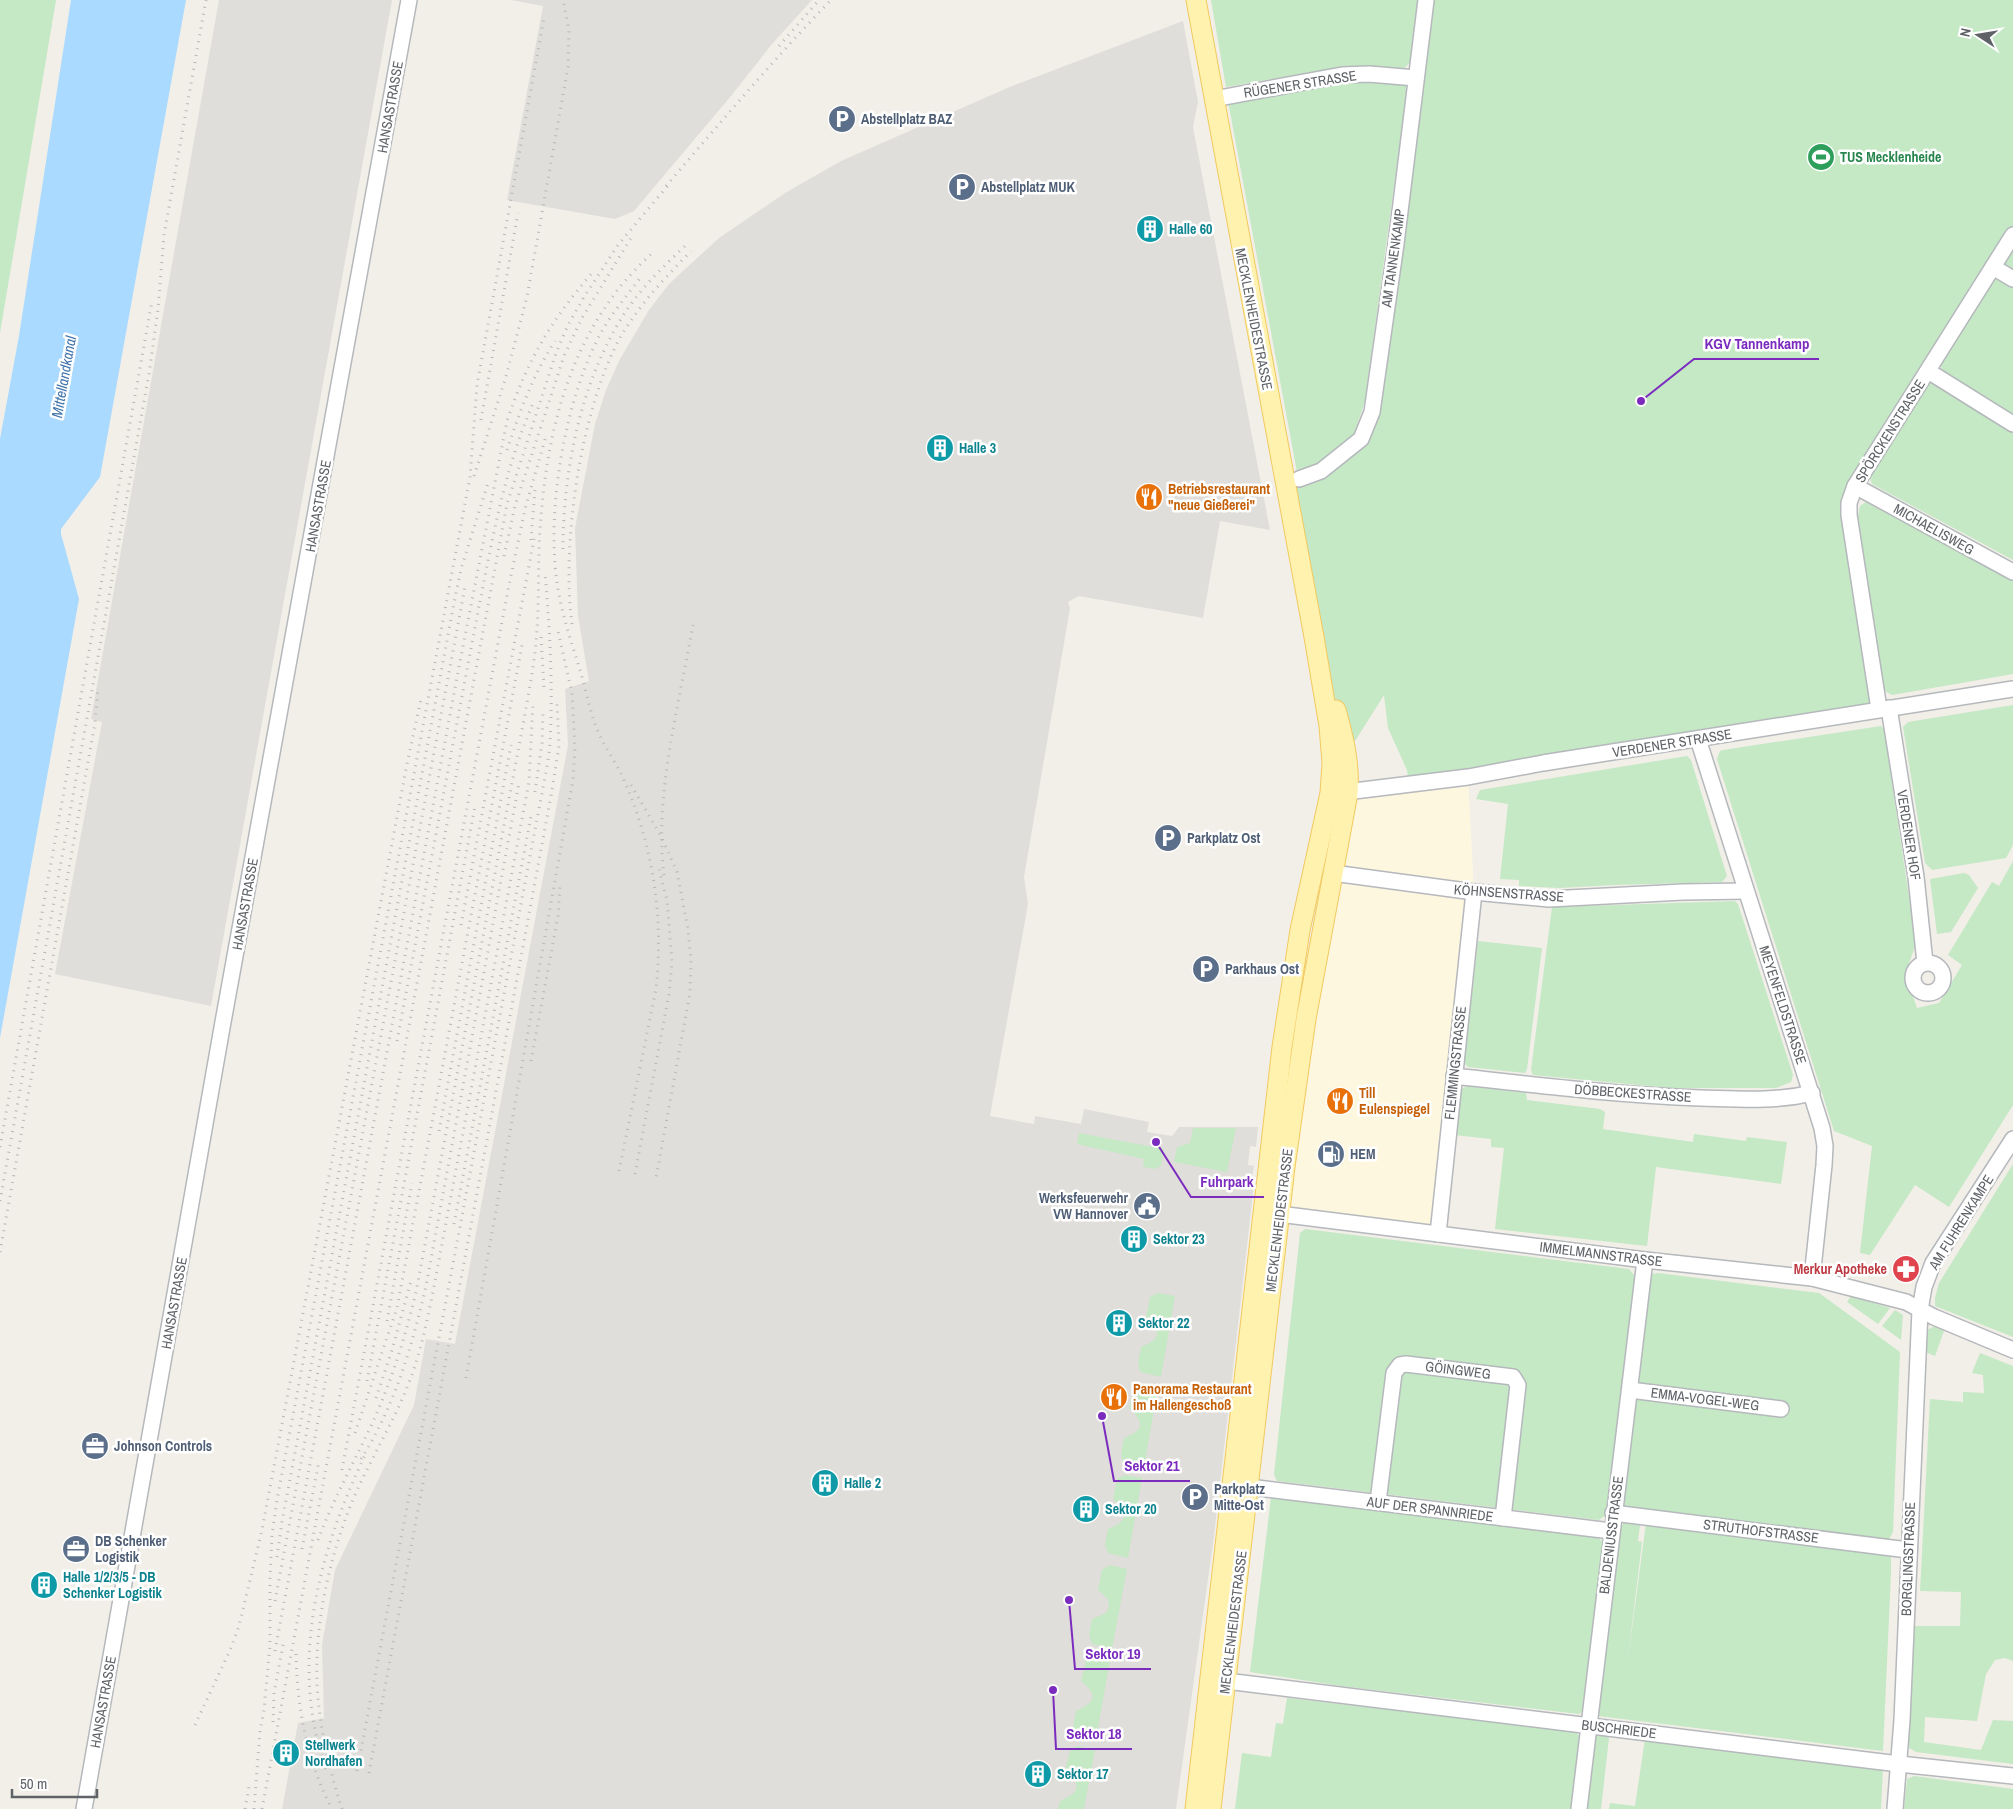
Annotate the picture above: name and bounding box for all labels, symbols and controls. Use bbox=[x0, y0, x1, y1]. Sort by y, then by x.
north arrow bbox=[1953, 10, 2003, 60]
text: N bbox=[1956, 26, 1975, 38]
street label: HANSASTRASSE bbox=[373, 60, 407, 154]
street label: RÜGENER STRASSE bbox=[1242, 66, 1358, 102]
parking icon: Abstellplatz BAZ bbox=[827, 104, 857, 134]
place label: Abstellplatz BAZ bbox=[861, 110, 952, 128]
sports icon: TUS Mecklenheide bbox=[1806, 142, 1836, 172]
place label: TUS Mecklenheide bbox=[1840, 148, 1941, 166]
parking icon: Abstellplatz MUK bbox=[947, 172, 977, 202]
place label: Abstellplatz MUK bbox=[981, 178, 1075, 196]
street label: AM TANNENKAMP bbox=[1377, 207, 1409, 309]
building icon: Halle 60 bbox=[1135, 214, 1165, 244]
place label: Halle 60 bbox=[1169, 220, 1212, 238]
street label: MECKLENHEIDESTRASSE bbox=[1231, 247, 1277, 391]
callout: KGV Tannenkamp bbox=[1694, 329, 1819, 359]
text: KGV Tannenkamp bbox=[1704, 333, 1810, 354]
water label: Mittellandkanal bbox=[46, 334, 81, 419]
street label: SPÖRCKENSTRASSE bbox=[1851, 376, 1929, 486]
building icon: Halle 3 bbox=[925, 433, 955, 463]
place label: Halle 3 bbox=[959, 439, 996, 457]
street label: HANSASTRASSE bbox=[301, 459, 335, 553]
place label: Betriebsrestaurant "neue Gießerei" bbox=[1168, 480, 1270, 514]
restaurant icon: Betriebsrestaurant "neue Gießerei" bbox=[1134, 482, 1164, 512]
street label: MICHAELISWEG bbox=[1891, 499, 1977, 559]
street label: VERDENER STRASSE bbox=[1611, 725, 1733, 761]
street label: VERDENER HOF bbox=[1893, 789, 1925, 881]
parking icon: Parkplatz Ost bbox=[1153, 823, 1183, 853]
place label: Parkplatz Ost bbox=[1187, 829, 1261, 847]
street label: HANSASTRASSE bbox=[228, 857, 262, 951]
street label: KÖHNSENSTRASSE bbox=[1453, 880, 1565, 906]
street label: MEYENFELDSTRASSE bbox=[1755, 943, 1811, 1067]
parking icon: Parkhaus Ost bbox=[1191, 954, 1221, 984]
place label: Parkhaus Ost bbox=[1225, 960, 1299, 978]
street label: FLEMMINGSTRASSE bbox=[1440, 1005, 1470, 1121]
street label: DÖBBECKESTRASSE bbox=[1574, 1080, 1692, 1106]
place label: Till Eulenspiegel bbox=[1359, 1084, 1430, 1118]
restaurant icon: Till Eulenspiegel bbox=[1325, 1086, 1355, 1116]
fuel station icon: HEM bbox=[1316, 1139, 1346, 1169]
place label: HEM bbox=[1350, 1145, 1376, 1163]
street label: MECKLENHEIDESTRASSE bbox=[1261, 1147, 1297, 1293]
callout: Fuhrpark bbox=[1191, 1167, 1264, 1197]
text: Fuhrpark bbox=[1200, 1171, 1254, 1192]
street label: AM FUHRENKAMPE bbox=[1924, 1171, 1997, 1274]
place label: Werksfeuerwehr VW Hannover bbox=[1039, 1189, 1129, 1223]
public building icon: Werksfeuerwehr VW Hannover bbox=[1132, 1191, 1162, 1221]
building icon: Sektor 23 bbox=[1119, 1224, 1149, 1254]
place label: Sektor 23 bbox=[1153, 1230, 1205, 1248]
street label: IMMELMANNSTRASSE bbox=[1538, 1238, 1664, 1270]
pharmacy icon: Merkur Apotheke bbox=[1891, 1254, 1921, 1284]
street label: HANSASTRASSE bbox=[157, 1256, 191, 1350]
place label: Merkur Apotheke bbox=[1794, 1260, 1887, 1278]
building icon: Sektor 22 bbox=[1104, 1308, 1134, 1338]
place label: Sektor 22 bbox=[1138, 1314, 1190, 1332]
street label: GÖINGWEG bbox=[1424, 1357, 1492, 1383]
place label: Panorama Restaurant im Hallengeschoß bbox=[1133, 1380, 1252, 1414]
restaurant icon: Panorama Restaurant im Hallengeschoß bbox=[1099, 1382, 1129, 1412]
street label: EMMA-VOGEL-WEG bbox=[1650, 1383, 1760, 1415]
office icon: Johnson Controls bbox=[80, 1431, 110, 1461]
place label: Johnson Controls bbox=[114, 1437, 212, 1455]
callout: Sektor 21 bbox=[1114, 1451, 1190, 1481]
text: Sektor 21 bbox=[1124, 1455, 1180, 1476]
building icon: Halle 2 bbox=[810, 1468, 840, 1498]
place label: Halle 2 bbox=[844, 1474, 881, 1492]
street label: BALDENIUSSTRASSE bbox=[1595, 1475, 1627, 1595]
place label: Parkplatz Mitte-Ost bbox=[1214, 1480, 1265, 1514]
parking icon: Parkplatz Mitte-Ost bbox=[1180, 1482, 1210, 1512]
street label: AUF DER SPANNRIEDE bbox=[1365, 1492, 1494, 1526]
building icon: Sektor 20 bbox=[1071, 1494, 1101, 1524]
place label: Sektor 20 bbox=[1105, 1500, 1157, 1518]
street label: BORGLINGSTRASSE bbox=[1897, 1502, 1919, 1616]
street label: STRUTHOFSTRASSE bbox=[1702, 1515, 1820, 1547]
place label: DB Schenker Logistik bbox=[95, 1532, 167, 1566]
office icon: DB Schenker Logistik bbox=[61, 1534, 91, 1564]
street label: MECKLENHEIDESTRASSE bbox=[1215, 1549, 1251, 1695]
place label: Halle 1/2/3/5 - DB Schenker Logistik bbox=[63, 1568, 163, 1602]
building icon: Halle 1/2/3/5 - DB Schenker Logistik bbox=[29, 1570, 59, 1600]
callout: Sektor 19 bbox=[1075, 1639, 1151, 1669]
text: Sektor 19 bbox=[1085, 1643, 1141, 1664]
street label: HANSASTRASSE bbox=[86, 1655, 120, 1749]
street label: BUSCHRIEDE bbox=[1581, 1715, 1657, 1743]
callout: Sektor 18 bbox=[1056, 1719, 1132, 1749]
text: Sektor 18 bbox=[1066, 1723, 1122, 1744]
place label: Stellwerk Nordhafen bbox=[305, 1736, 362, 1770]
building icon: Stellwerk Nordhafen bbox=[271, 1738, 301, 1768]
building icon: Sektor 17 bbox=[1023, 1759, 1053, 1789]
place label: Sektor 17 bbox=[1057, 1765, 1109, 1783]
scale bar bbox=[12, 1766, 98, 1798]
text: 50 m bbox=[20, 1773, 47, 1794]

